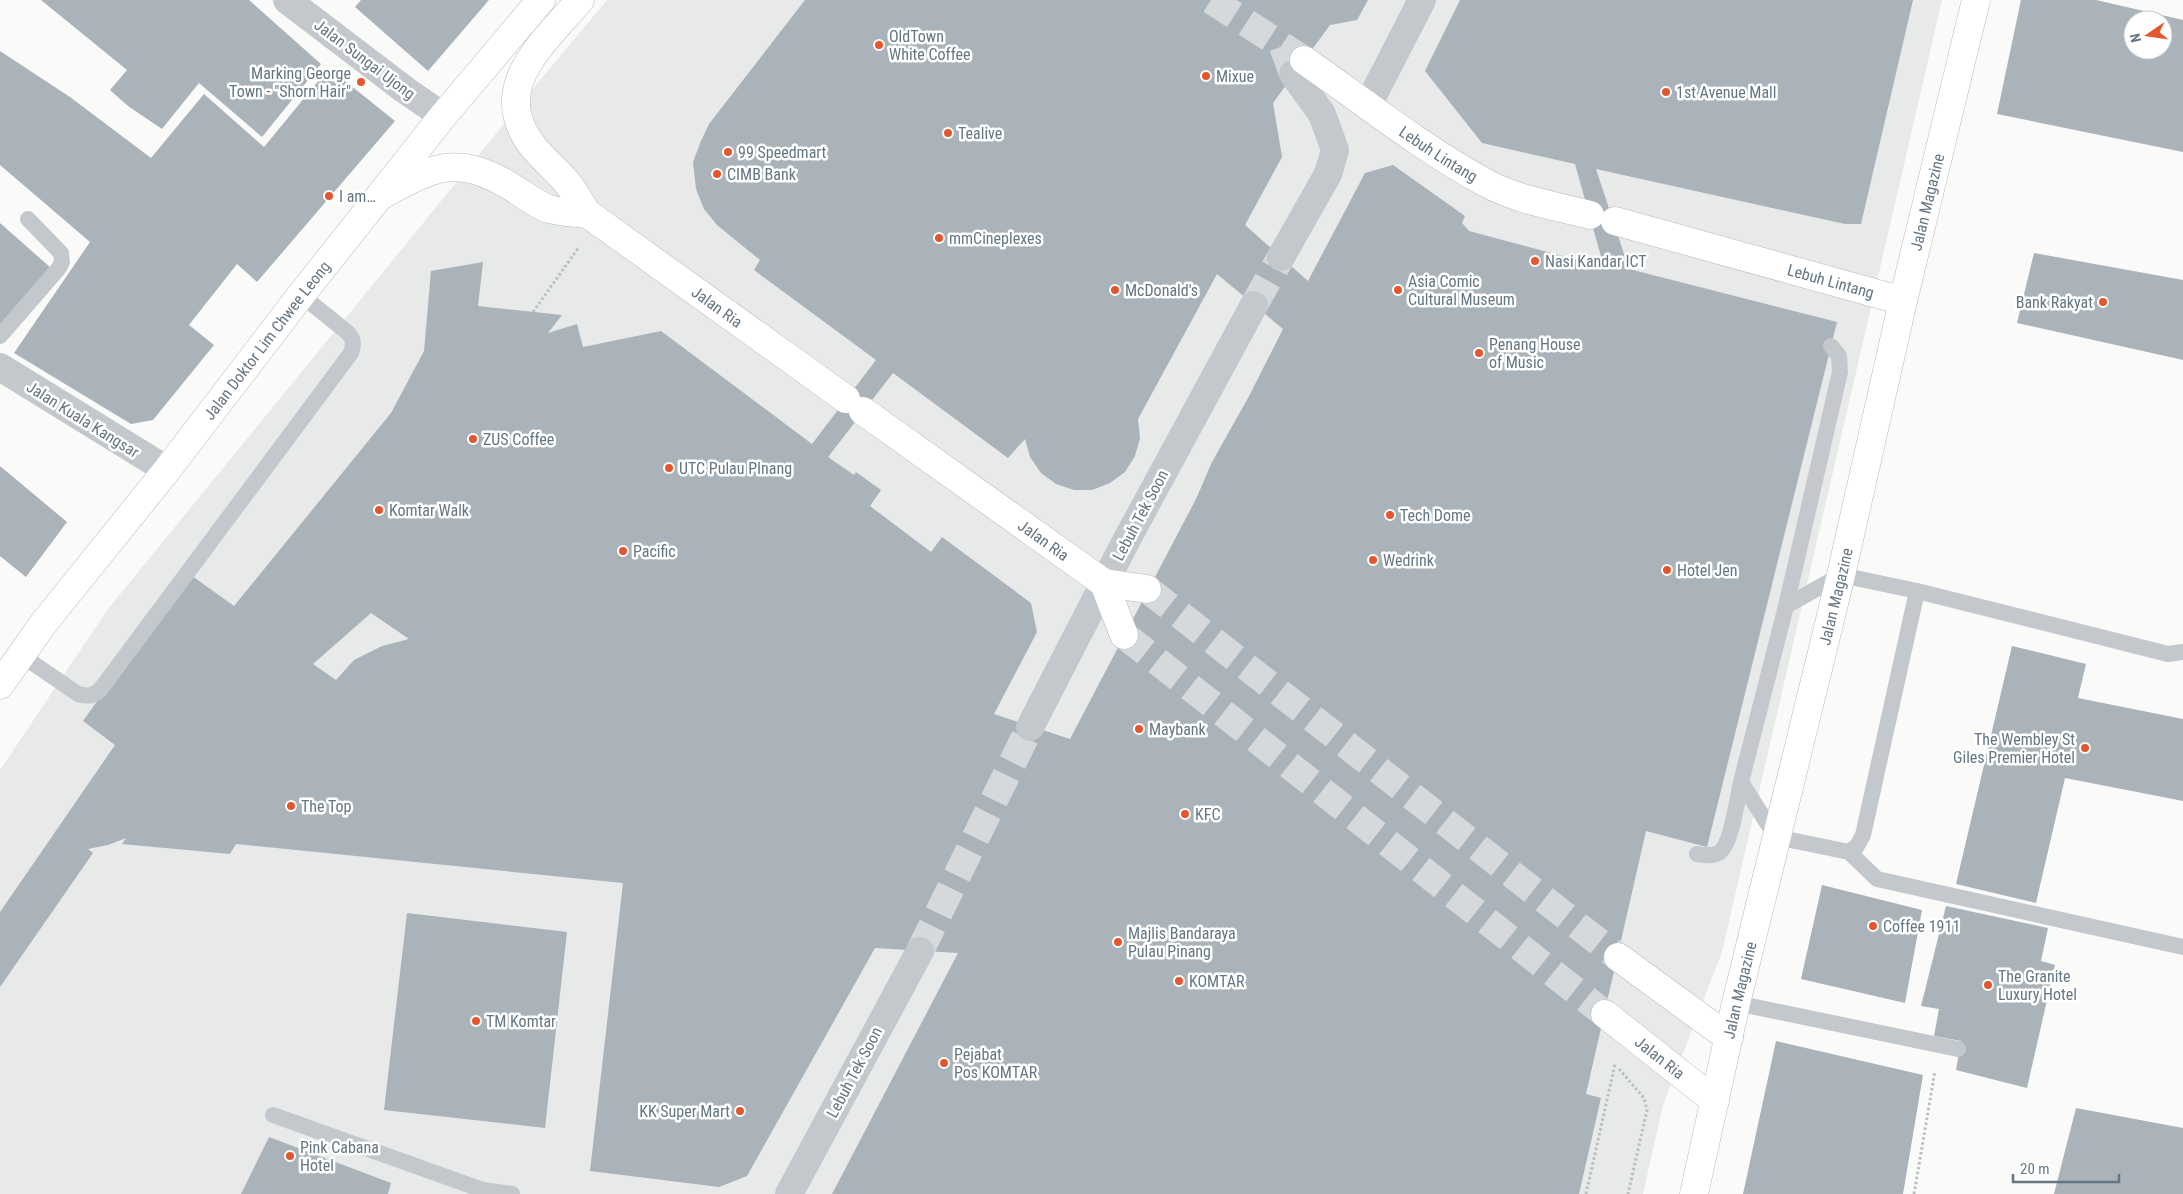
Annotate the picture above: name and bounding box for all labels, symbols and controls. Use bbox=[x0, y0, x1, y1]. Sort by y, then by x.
north arrow bbox=[2123, 10, 2173, 60]
street label: Jalan Sungai Ujong bbox=[311, 15, 419, 103]
place label: OldTown White Coffee bbox=[889, 27, 971, 64]
text: N bbox=[2127, 32, 2144, 44]
marker: OldTown White Coffee bbox=[873, 39, 885, 51]
place label: Marking George Town - "Shorn Hair" bbox=[229, 64, 351, 101]
place label: Mixue bbox=[1216, 67, 1254, 86]
marker: Mixue bbox=[1200, 70, 1212, 82]
marker: Marking George Town - "Shorn Hair" bbox=[355, 76, 367, 88]
place label: 1st Avenue Mall bbox=[1676, 83, 1776, 102]
marker: 1st Avenue Mall bbox=[1660, 86, 1672, 98]
street label: Lebuh Lintang bbox=[1395, 122, 1481, 186]
place label: Tealive bbox=[958, 124, 1002, 143]
marker: Tealive bbox=[942, 127, 954, 139]
place label: 99 Speedmart bbox=[738, 143, 827, 162]
marker: 99 Speedmart bbox=[722, 146, 734, 158]
street label: Jalan Magazine bbox=[1907, 152, 1948, 253]
place label: CIMB Bank bbox=[727, 165, 797, 184]
marker: CIMB Bank bbox=[711, 168, 723, 180]
place label: I am… bbox=[339, 187, 376, 206]
marker: I am… bbox=[323, 190, 335, 202]
place label: mmCineplexes bbox=[949, 229, 1042, 248]
marker: mmCineplexes bbox=[933, 232, 945, 244]
place label: Nasi Kandar ICT bbox=[1545, 252, 1647, 271]
marker: Nasi Kandar ICT bbox=[1529, 255, 1541, 267]
street label: Jalan Doktor Lim Chwee Leong bbox=[200, 257, 334, 424]
street label: Lebuh Lintang bbox=[1785, 260, 1876, 303]
place label: Asia Comic Cultural Museum bbox=[1408, 272, 1515, 309]
place label: McDonald's bbox=[1125, 281, 1198, 300]
street label: Jalan Ria bbox=[688, 282, 746, 332]
marker: McDonald's bbox=[1109, 284, 1121, 296]
marker: Asia Comic Cultural Museum bbox=[1392, 284, 1404, 296]
place label: Bank Rakyat bbox=[2016, 293, 2093, 312]
marker: Bank Rakyat bbox=[2097, 296, 2109, 308]
place label: Penang House of Music bbox=[1489, 335, 1580, 372]
marker: Penang House of Music bbox=[1473, 347, 1485, 359]
street label: Jalan Kuala Kangsar bbox=[23, 377, 143, 462]
place label: ZUS Coffee bbox=[483, 430, 554, 449]
marker: ZUS Coffee bbox=[467, 433, 479, 445]
place label: UTC Pulau PInang bbox=[679, 459, 792, 478]
marker: UTC Pulau PInang bbox=[663, 462, 675, 474]
street label: Lebuh Tek Soon bbox=[1109, 467, 1172, 564]
place label: Komtar Walk bbox=[389, 501, 470, 520]
marker: Komtar Walk bbox=[373, 504, 385, 516]
place label: Tech Dome bbox=[1400, 506, 1471, 525]
marker: Tech Dome bbox=[1384, 509, 1396, 521]
street label: Jalan Ria bbox=[1014, 516, 1073, 565]
place label: Pacific bbox=[633, 542, 676, 561]
marker: Pacific bbox=[617, 545, 629, 557]
street label: Jalan Magazine bbox=[1815, 546, 1857, 647]
place label: Wedrink bbox=[1383, 551, 1435, 570]
marker: Wedrink bbox=[1367, 554, 1379, 566]
place label: Hotel Jen bbox=[1677, 561, 1738, 580]
marker: Hotel Jen bbox=[1661, 564, 1673, 576]
place label: Maybank bbox=[1149, 720, 1207, 739]
marker: Maybank bbox=[1133, 723, 1145, 735]
place label: The Wembley St Giles Premier Hotel bbox=[1953, 730, 2075, 767]
marker: The Wembley St Giles Premier Hotel bbox=[2079, 742, 2091, 754]
place label: The Top bbox=[301, 797, 352, 816]
marker: The Top bbox=[285, 800, 297, 812]
place label: KFC bbox=[1195, 805, 1221, 824]
marker: KFC bbox=[1179, 808, 1191, 820]
place label: Coffee 1911 bbox=[1883, 917, 1960, 936]
marker: Coffee 1911 bbox=[1867, 920, 1879, 932]
place label: Majlis Bandaraya Pulau Pinang bbox=[1128, 924, 1236, 961]
marker: Majlis Bandaraya Pulau Pinang bbox=[1112, 936, 1124, 948]
street label: Jalan Magazine bbox=[1719, 940, 1761, 1041]
place label: The Granite Luxury Hotel bbox=[1998, 967, 2077, 1004]
place label: KOMTAR bbox=[1189, 972, 1245, 991]
marker: KOMTAR bbox=[1173, 975, 1185, 987]
marker: The Granite Luxury Hotel bbox=[1982, 979, 1994, 991]
place label: TM Komtar bbox=[486, 1012, 556, 1031]
marker: TM Komtar bbox=[470, 1015, 482, 1027]
street label: Lebuh Tek Soon bbox=[823, 1024, 886, 1121]
street label: Jalan Ria bbox=[1631, 1032, 1688, 1083]
place label: Pejabat Pos KOMTAR bbox=[954, 1045, 1038, 1082]
marker: Pejabat Pos KOMTAR bbox=[938, 1057, 950, 1069]
place label: KK Super Mart bbox=[639, 1102, 730, 1121]
marker: KK Super Mart bbox=[734, 1105, 746, 1117]
place label: Pink Cabana Hotel bbox=[300, 1138, 379, 1175]
marker: Pink Cabana Hotel bbox=[284, 1150, 296, 1162]
scale bar bbox=[2013, 1152, 2119, 1184]
text: 20 m bbox=[2020, 1160, 2050, 1178]

